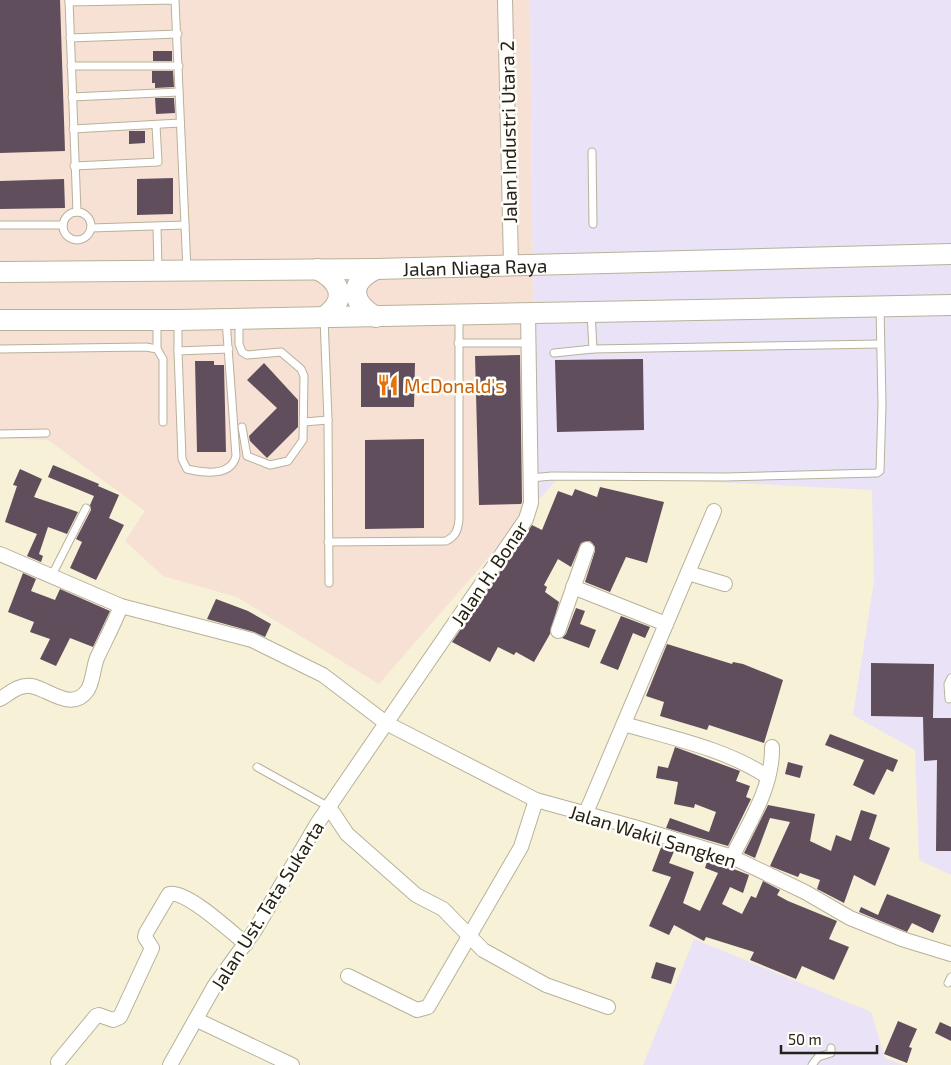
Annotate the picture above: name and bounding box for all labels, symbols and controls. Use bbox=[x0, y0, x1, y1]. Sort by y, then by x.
street label: Jalan Industri Utara 2 bbox=[495, 40, 521, 224]
street label: Jalan Niaga Raya bbox=[402, 253, 548, 280]
restaurant icon: McDonald's bbox=[375, 372, 401, 398]
place label: McDonald's bbox=[404, 374, 505, 397]
street label: Jalan H. Bonar bbox=[446, 516, 533, 630]
street label: Jalan Wakil Sangken bbox=[567, 800, 739, 872]
street label: Jalan Ust. Tata Sukarta bbox=[206, 816, 328, 994]
scale bar bbox=[781, 1022, 877, 1054]
text: 50 m bbox=[788, 1030, 822, 1048]

